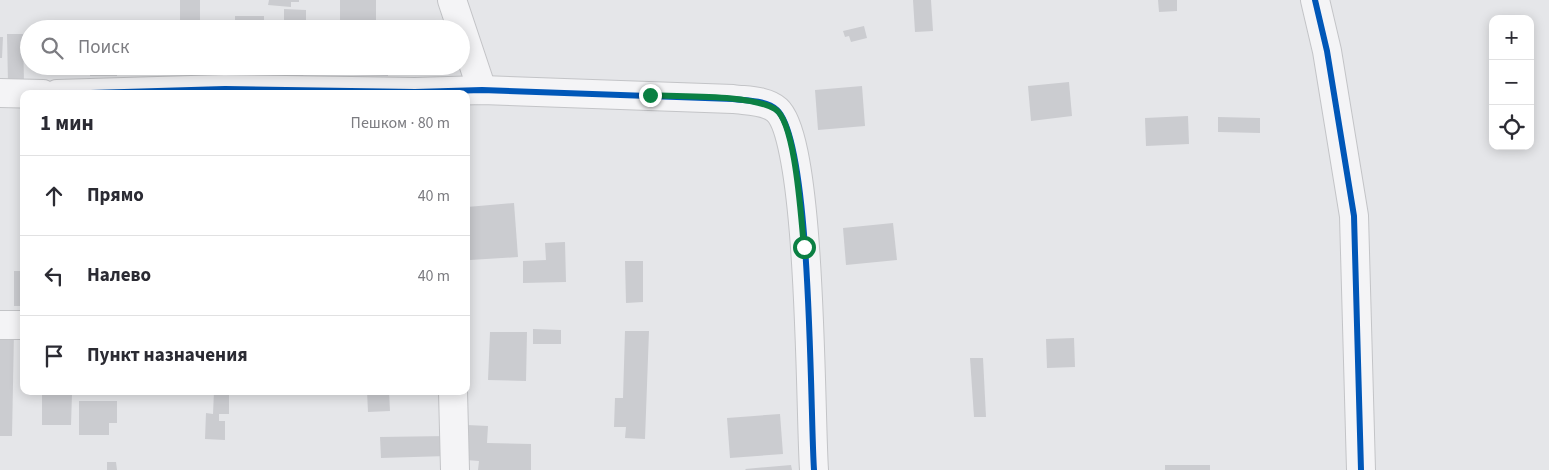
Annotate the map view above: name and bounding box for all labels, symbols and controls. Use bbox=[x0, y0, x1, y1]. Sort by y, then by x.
map controls bbox=[1489, 15, 1534, 150]
button: + bbox=[1489, 15, 1534, 60]
search box bbox=[20, 20, 470, 75]
icon: search bbox=[38, 34, 66, 62]
text: Поиск bbox=[78, 34, 129, 61]
button: − bbox=[1489, 60, 1534, 105]
route end bbox=[639, 84, 662, 107]
button: locate bbox=[1489, 105, 1534, 150]
text: 1 мин bbox=[40, 108, 94, 138]
text: Пешком · 80 m bbox=[351, 112, 450, 134]
icon: ahead bbox=[40, 182, 68, 210]
text: Прямо bbox=[87, 182, 144, 209]
text: 40 m bbox=[418, 185, 450, 207]
route start bbox=[793, 236, 816, 259]
icon: left bbox=[40, 262, 68, 290]
text: Налево bbox=[87, 262, 151, 289]
text: 40 m bbox=[418, 265, 450, 287]
icon: arrive bbox=[40, 342, 68, 370]
text: Пункт назначения bbox=[87, 342, 248, 369]

